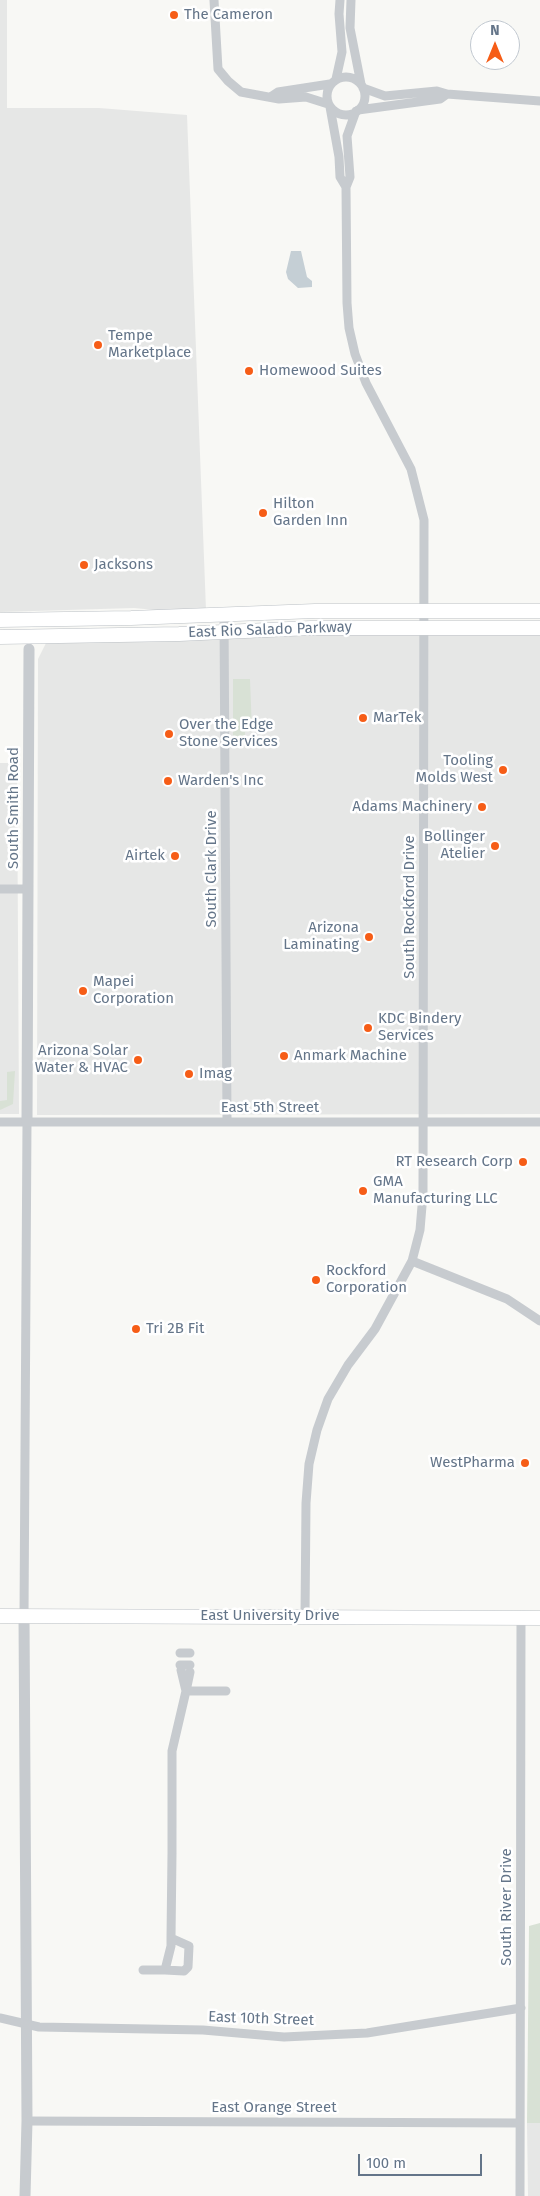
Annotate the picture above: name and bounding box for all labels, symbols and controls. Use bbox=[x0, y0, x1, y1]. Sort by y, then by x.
place label: The Cameron bbox=[184, 6, 273, 24]
marker: The Cameron bbox=[168, 9, 180, 21]
north arrow bbox=[470, 20, 520, 70]
text: N bbox=[490, 22, 500, 39]
place label: Tempe Marketplace bbox=[108, 327, 191, 362]
marker: Tempe Marketplace bbox=[92, 339, 104, 351]
place label: Homewood Suites bbox=[259, 362, 382, 380]
marker: Homewood Suites bbox=[243, 365, 255, 377]
place label: Hilton Garden Inn bbox=[273, 495, 348, 530]
marker: Hilton Garden Inn bbox=[257, 507, 269, 519]
place label: Jacksons bbox=[94, 556, 153, 574]
marker: Jacksons bbox=[78, 559, 90, 571]
street label: East Rio Salado Parkway bbox=[188, 618, 352, 642]
place label: MarTek bbox=[373, 709, 421, 727]
marker: MarTek bbox=[357, 712, 369, 724]
place label: Over the Edge Stone Services bbox=[179, 716, 278, 751]
marker: Over the Edge Stone Services bbox=[163, 728, 175, 740]
street label: South Smith Road bbox=[5, 747, 23, 869]
place label: Tooling Molds West bbox=[415, 752, 493, 787]
marker: Tooling Molds West bbox=[497, 764, 509, 776]
place label: Warden's Inc bbox=[178, 772, 264, 790]
marker: Warden's Inc bbox=[162, 775, 174, 787]
place label: Adams Machinery bbox=[352, 798, 472, 816]
marker: Adams Machinery bbox=[476, 801, 488, 813]
street label: South Clark Drive bbox=[203, 810, 221, 928]
place label: Bollinger Atelier bbox=[424, 828, 485, 863]
street label: South Rockford Drive bbox=[401, 835, 419, 979]
marker: Bollinger Atelier bbox=[489, 840, 501, 852]
place label: Airtek bbox=[125, 847, 165, 865]
marker: Airtek bbox=[169, 850, 181, 862]
place label: Arizona Laminating bbox=[283, 919, 359, 954]
marker: Arizona Laminating bbox=[363, 931, 375, 943]
place label: Mapei Corporation bbox=[93, 973, 174, 1008]
marker: Mapei Corporation bbox=[77, 985, 89, 997]
place label: KDC Bindery Services bbox=[378, 1010, 461, 1045]
marker: KDC Bindery Services bbox=[362, 1022, 374, 1034]
place label: Arizona Solar Water & HVAC bbox=[35, 1042, 128, 1077]
place label: Anmark Machine bbox=[294, 1047, 407, 1065]
marker: Anmark Machine bbox=[278, 1050, 290, 1062]
marker: Arizona Solar Water & HVAC bbox=[132, 1054, 144, 1066]
place label: Imag bbox=[199, 1065, 232, 1083]
marker: Imag bbox=[183, 1068, 195, 1080]
street label: East 5th Street bbox=[221, 1099, 319, 1117]
place label: RT Research Corp bbox=[395, 1153, 513, 1171]
marker: RT Research Corp bbox=[517, 1156, 529, 1168]
place label: GMA Manufacturing LLC bbox=[373, 1173, 498, 1208]
marker: GMA Manufacturing LLC bbox=[357, 1185, 369, 1197]
place label: Rockford Corporation bbox=[326, 1262, 407, 1297]
marker: Rockford Corporation bbox=[310, 1274, 322, 1286]
place label: Tri 2B Fit bbox=[146, 1320, 204, 1338]
marker: Tri 2B Fit bbox=[130, 1323, 142, 1335]
place label: WestPharma bbox=[430, 1454, 515, 1472]
marker: WestPharma bbox=[519, 1457, 531, 1469]
street label: East University Drive bbox=[200, 1607, 340, 1625]
street label: South River Drive bbox=[498, 1848, 516, 1966]
street label: East 10th Street bbox=[208, 2008, 314, 2030]
street label: East Orange Street bbox=[211, 2099, 337, 2117]
scale bar bbox=[360, 2144, 484, 2176]
text: 100 m bbox=[366, 2154, 406, 2172]

